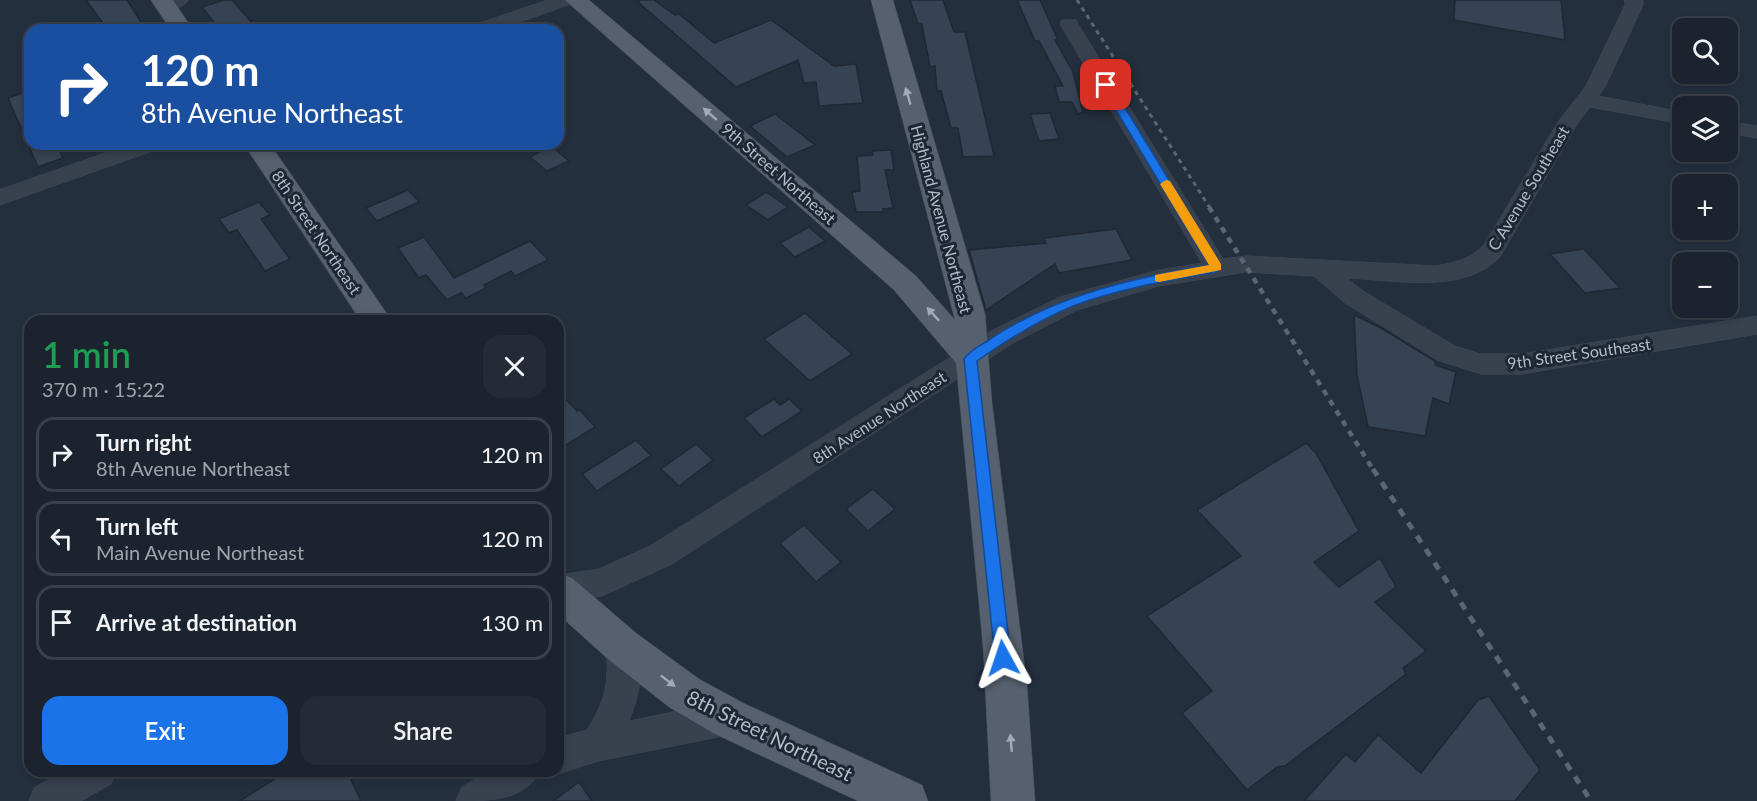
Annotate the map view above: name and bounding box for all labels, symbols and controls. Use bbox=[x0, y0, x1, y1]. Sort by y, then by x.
map controls bbox=[1672, 18, 1738, 318]
button: search bbox=[1672, 18, 1738, 84]
text: 120 m bbox=[141, 45, 259, 95]
icon: right bbox=[42, 48, 120, 126]
pin bbox=[1080, 59, 1131, 110]
icon: arrive bbox=[1089, 68, 1122, 101]
one-way arrow bbox=[903, 87, 912, 105]
text: 8th Avenue Northeast bbox=[141, 96, 403, 129]
button: layers bbox=[1672, 96, 1738, 162]
one-way arrow bbox=[703, 107, 718, 120]
street label: 9th Street Northeast bbox=[718, 118, 840, 228]
street label: C Avenue Southeast bbox=[1483, 122, 1573, 254]
street label: Highland Avenue Northeast bbox=[908, 123, 976, 315]
street label: 8th Street Northeast bbox=[269, 167, 366, 298]
button: + bbox=[1672, 174, 1738, 240]
button: − bbox=[1672, 252, 1738, 318]
one-way arrow bbox=[927, 307, 940, 322]
text: 1 min bbox=[42, 332, 131, 376]
street label: 9th Street Southeast bbox=[1506, 333, 1652, 372]
button: close bbox=[483, 335, 546, 398]
street label: 8th Avenue Northeast bbox=[809, 367, 949, 467]
text: 370 m · 15:22 bbox=[42, 377, 165, 401]
text: Turn right bbox=[96, 429, 191, 456]
icon: right bbox=[45, 438, 78, 471]
text: 120 m bbox=[481, 441, 543, 468]
text: 8th Avenue Northeast bbox=[96, 456, 290, 480]
text: Turn left bbox=[96, 513, 178, 540]
icon: left bbox=[45, 522, 78, 555]
text: 120 m bbox=[481, 525, 543, 552]
text: Main Avenue Northeast bbox=[96, 540, 304, 564]
icon: arrive bbox=[45, 606, 78, 639]
text: Arrive at destination bbox=[96, 609, 297, 636]
text: 130 m bbox=[481, 609, 543, 636]
position arrow bbox=[971, 626, 1035, 690]
one-way arrow bbox=[660, 675, 676, 687]
street label: 8th Street Northeast bbox=[683, 685, 857, 785]
button: Exit bbox=[42, 696, 288, 765]
button: Share bbox=[300, 696, 546, 765]
one-way arrow bbox=[1006, 733, 1016, 752]

